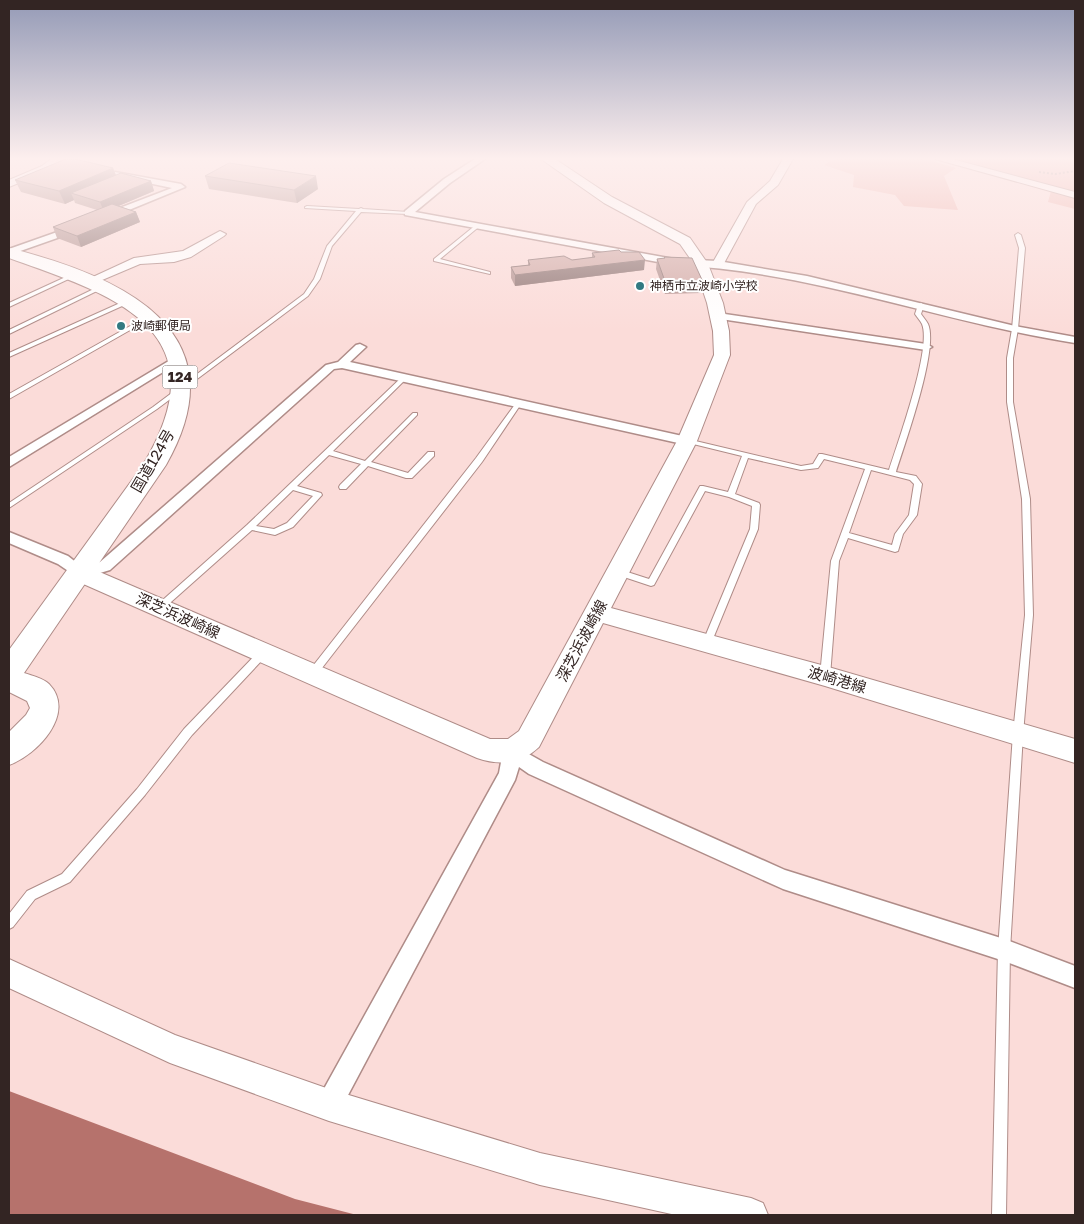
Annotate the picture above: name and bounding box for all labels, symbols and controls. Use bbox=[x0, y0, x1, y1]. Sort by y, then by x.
place label: 神栖市立波崎小学校 bbox=[650, 278, 758, 293]
marker: 神栖市立波崎小学校 bbox=[634, 280, 646, 292]
place label: 波崎郵便局 bbox=[131, 318, 191, 333]
marker: 波崎郵便局 bbox=[115, 320, 127, 332]
road number: 124 bbox=[162, 366, 198, 388]
street label: 国道124号 bbox=[127, 426, 177, 495]
street label: 深芝浜波崎線 bbox=[134, 589, 223, 642]
street label: 深芝浜波崎線 bbox=[552, 597, 610, 684]
street label: 波崎港線 bbox=[806, 662, 869, 696]

